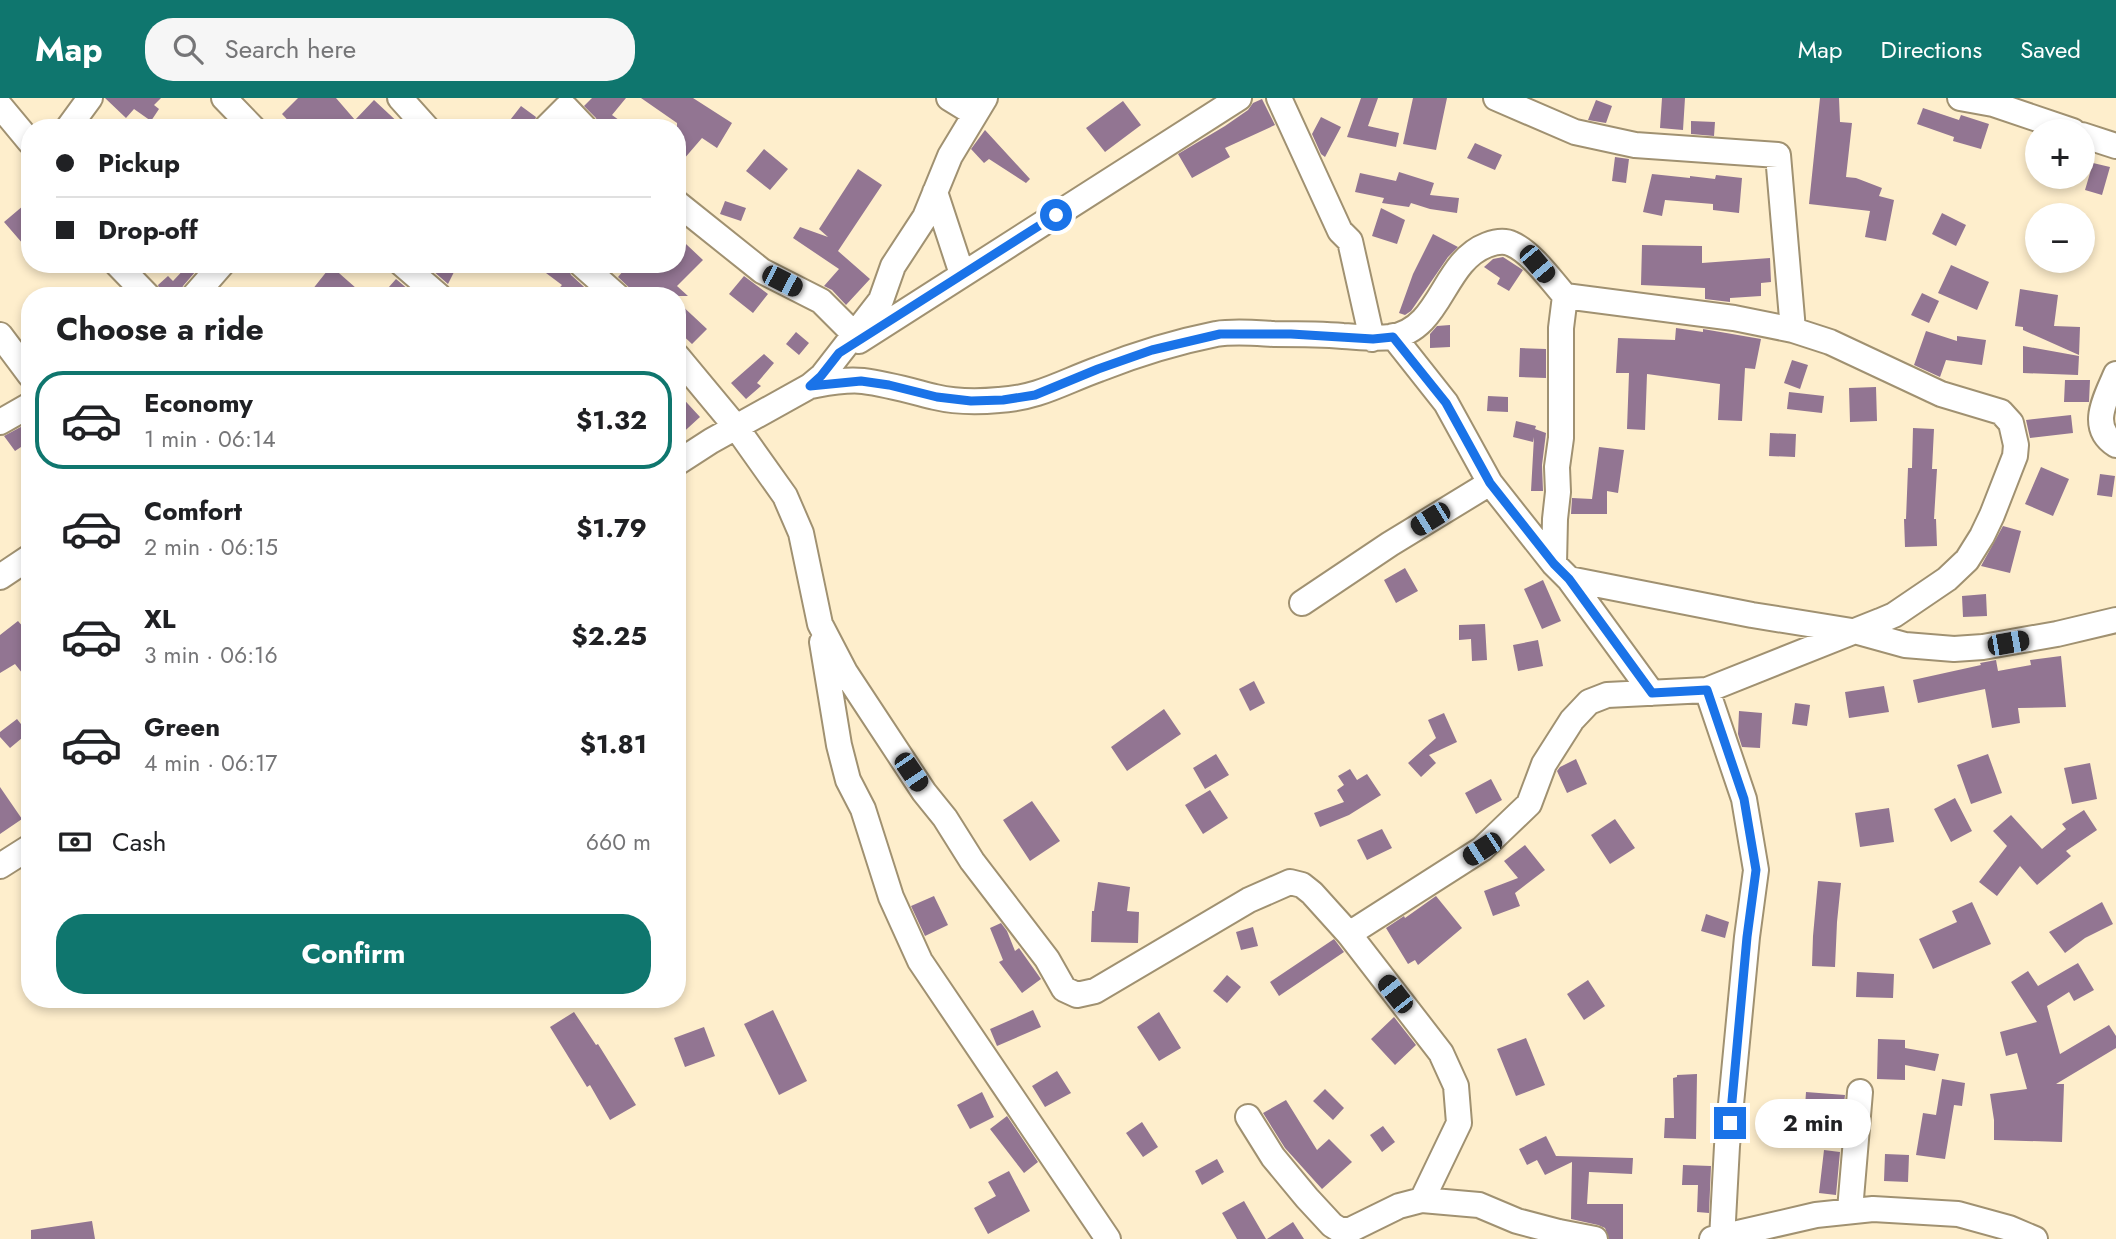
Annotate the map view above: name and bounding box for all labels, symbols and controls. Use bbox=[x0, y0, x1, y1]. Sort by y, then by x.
search box bbox=[145, 18, 635, 81]
text: Map bbox=[35, 26, 103, 73]
icon: search bbox=[169, 30, 207, 68]
text: Search here bbox=[225, 30, 356, 68]
text: Map bbox=[1798, 32, 1843, 67]
text: Directions bbox=[1881, 32, 1982, 67]
text: Saved bbox=[2020, 32, 2081, 67]
map controls bbox=[2025, 119, 2095, 273]
button: + bbox=[2025, 119, 2095, 189]
text: Pickup bbox=[98, 144, 180, 182]
route start bbox=[1040, 199, 1072, 231]
button: − bbox=[2025, 203, 2095, 273]
text: Drop-off bbox=[98, 211, 198, 249]
car bbox=[1516, 241, 1559, 287]
car bbox=[759, 262, 806, 300]
text: Choose a ride bbox=[56, 306, 264, 352]
text: Economy bbox=[144, 384, 253, 422]
icon: car bbox=[60, 389, 123, 452]
text: $1.32 bbox=[576, 401, 647, 439]
text: 1 min · 06:14 bbox=[144, 422, 276, 456]
text: Comfort bbox=[144, 492, 242, 530]
icon: car bbox=[60, 497, 123, 560]
car bbox=[1407, 499, 1454, 539]
text: $1.79 bbox=[576, 509, 647, 547]
text: 2 min · 06:15 bbox=[144, 530, 278, 564]
text: XL bbox=[144, 600, 176, 638]
icon: car bbox=[60, 605, 123, 668]
text: $2.25 bbox=[572, 617, 647, 655]
car bbox=[1986, 629, 2031, 657]
text: 3 min · 06:16 bbox=[144, 638, 278, 672]
text: Green bbox=[144, 708, 220, 746]
icon: car bbox=[60, 713, 123, 776]
text: $1.81 bbox=[580, 725, 647, 763]
text: 4 min · 06:17 bbox=[144, 746, 277, 780]
car bbox=[891, 749, 932, 795]
icon: cash bbox=[56, 823, 94, 861]
text: Cash bbox=[112, 823, 166, 861]
text: 660 m bbox=[586, 825, 651, 859]
car bbox=[1459, 829, 1506, 869]
button: Confirm bbox=[56, 914, 651, 994]
car bbox=[1374, 971, 1417, 1017]
callout: 2 min bbox=[1754, 1098, 1870, 1148]
text: 2 min bbox=[1783, 1106, 1843, 1140]
route end bbox=[1714, 1107, 1746, 1139]

